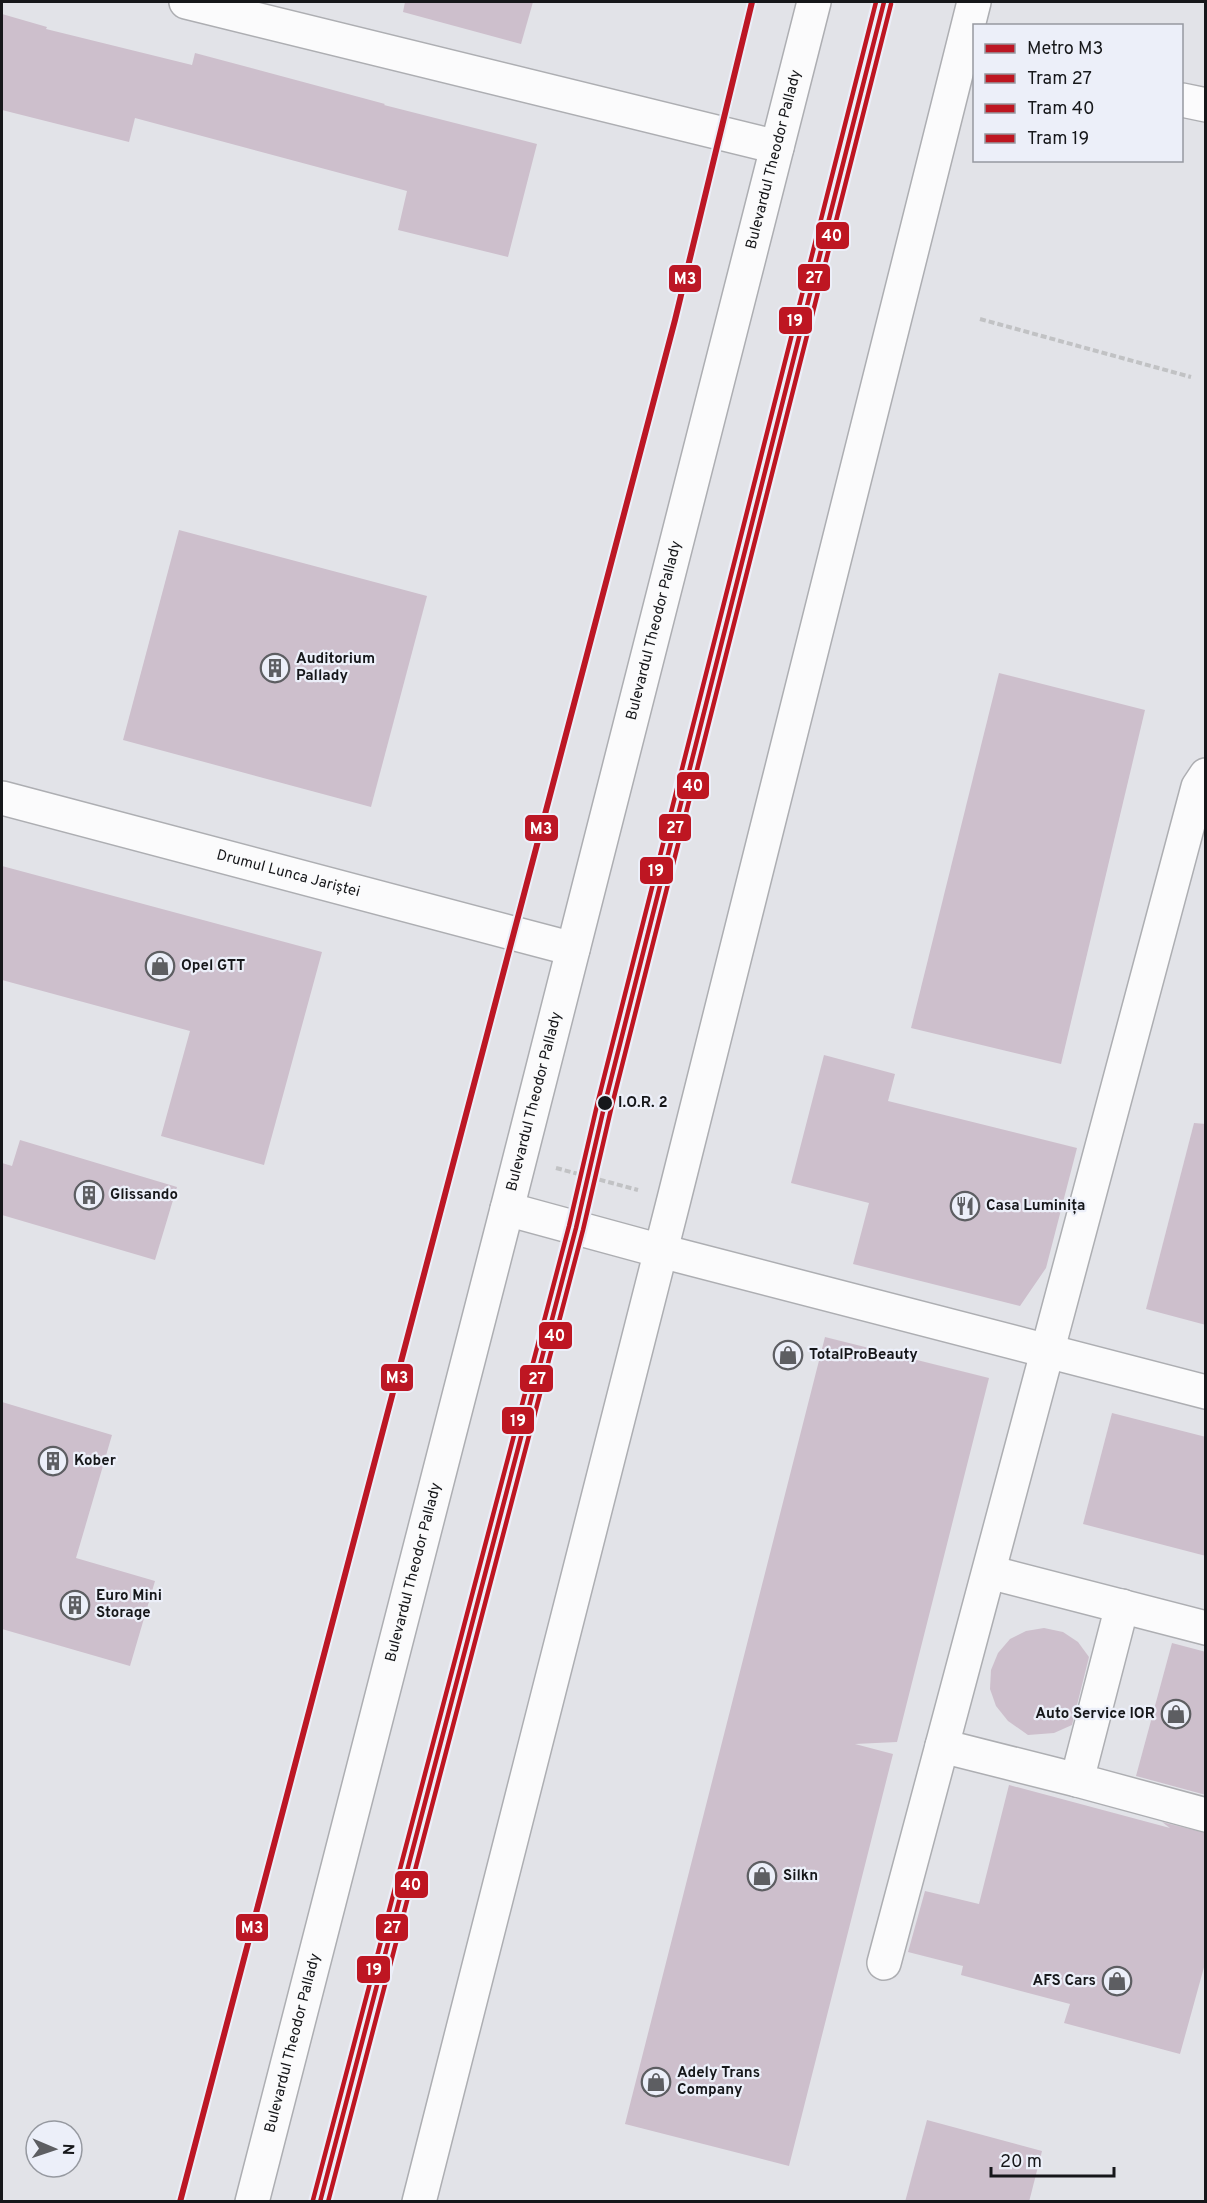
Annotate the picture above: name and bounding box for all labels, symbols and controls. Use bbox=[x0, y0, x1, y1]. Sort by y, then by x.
legend bbox=[973, 24, 1183, 162]
text: Metro M3 bbox=[1027, 38, 1103, 61]
street label: Bulevardul Theodor Pallady bbox=[742, 68, 806, 251]
text: Tram 27 bbox=[1027, 68, 1092, 91]
text: Tram 40 bbox=[1027, 98, 1094, 121]
text: Tram 19 bbox=[1027, 128, 1089, 151]
line badge: 40 bbox=[815, 221, 850, 250]
text: 40 bbox=[822, 227, 842, 247]
line badge: 27 bbox=[797, 263, 831, 292]
line badge: M3 bbox=[668, 264, 702, 293]
text: 27 bbox=[805, 269, 823, 289]
text: M3 bbox=[674, 270, 696, 290]
line badge: 19 bbox=[778, 306, 813, 335]
text: 19 bbox=[787, 312, 803, 332]
street label: Bulevardul Theodor Pallady bbox=[622, 539, 686, 722]
place label: Auditorium Pallady bbox=[296, 650, 375, 686]
building icon: Auditorium Pallady bbox=[259, 652, 291, 684]
line badge: 40 bbox=[676, 771, 710, 800]
text: 40 bbox=[683, 777, 703, 797]
line badge: 27 bbox=[658, 813, 692, 842]
line badge: M3 bbox=[524, 814, 559, 842]
text: 27 bbox=[666, 819, 684, 839]
text: M3 bbox=[530, 820, 552, 840]
street label: Drumul Lunca Jariștei bbox=[214, 846, 362, 902]
line badge: 19 bbox=[639, 856, 674, 885]
text: 19 bbox=[648, 862, 664, 882]
shop icon: Opel GTT bbox=[144, 950, 176, 982]
place label: Opel GTT bbox=[181, 957, 245, 976]
street label: Bulevardul Theodor Pallady bbox=[502, 1010, 566, 1193]
marker: I.O.R. 2 bbox=[596, 1094, 614, 1112]
place label: I.O.R. 2 bbox=[618, 1094, 668, 1113]
building icon: Glissando bbox=[73, 1179, 105, 1211]
place label: Glissando bbox=[110, 1186, 178, 1205]
restaurant icon: Casa Luminița bbox=[949, 1190, 981, 1222]
place label: Casa Luminița bbox=[986, 1197, 1085, 1216]
line badge: 40 bbox=[538, 1321, 573, 1350]
text: 40 bbox=[545, 1327, 565, 1347]
shop icon: TotalProBeauty bbox=[772, 1339, 804, 1371]
place label: TotalProBeauty bbox=[809, 1346, 918, 1365]
line badge: M3 bbox=[380, 1363, 414, 1392]
line badge: 27 bbox=[519, 1364, 554, 1393]
text: M3 bbox=[386, 1369, 408, 1389]
text: 27 bbox=[528, 1370, 546, 1390]
line badge: 19 bbox=[501, 1406, 535, 1435]
text: 19 bbox=[510, 1412, 526, 1432]
building icon: Kober bbox=[37, 1445, 69, 1477]
place label: Kober bbox=[74, 1452, 117, 1471]
street label: Bulevardul Theodor Pallady bbox=[382, 1481, 446, 1664]
place label: Euro Mini Storage bbox=[96, 1587, 162, 1623]
building icon: Euro Mini Storage bbox=[59, 1589, 91, 1621]
shop icon: Auto Service IOR bbox=[1160, 1698, 1192, 1730]
place label: Auto Service IOR bbox=[1035, 1705, 1155, 1724]
shop icon: Silkn bbox=[746, 1860, 778, 1892]
place label: Silkn bbox=[783, 1867, 818, 1886]
line badge: 40 bbox=[394, 1870, 429, 1899]
text: 40 bbox=[401, 1876, 421, 1896]
line badge: M3 bbox=[235, 1913, 269, 1942]
line badge: 27 bbox=[375, 1913, 409, 1942]
text: M3 bbox=[241, 1919, 263, 1939]
text: 27 bbox=[383, 1919, 401, 1939]
street label: Bulevardul Theodor Pallady bbox=[261, 1951, 325, 2135]
line badge: 19 bbox=[356, 1955, 391, 1984]
text: 19 bbox=[366, 1961, 382, 1981]
shop icon: AFS Cars bbox=[1101, 1965, 1133, 1997]
place label: AFS Cars bbox=[1033, 1972, 1096, 1991]
place label: Adely Trans Company bbox=[677, 2064, 760, 2100]
shop icon: Adely Trans Company bbox=[640, 2066, 672, 2098]
north arrow bbox=[24, 2119, 84, 2179]
scale bar bbox=[991, 2140, 1114, 2178]
text: N bbox=[57, 2143, 77, 2156]
text: 20 m bbox=[1000, 2151, 1042, 2174]

